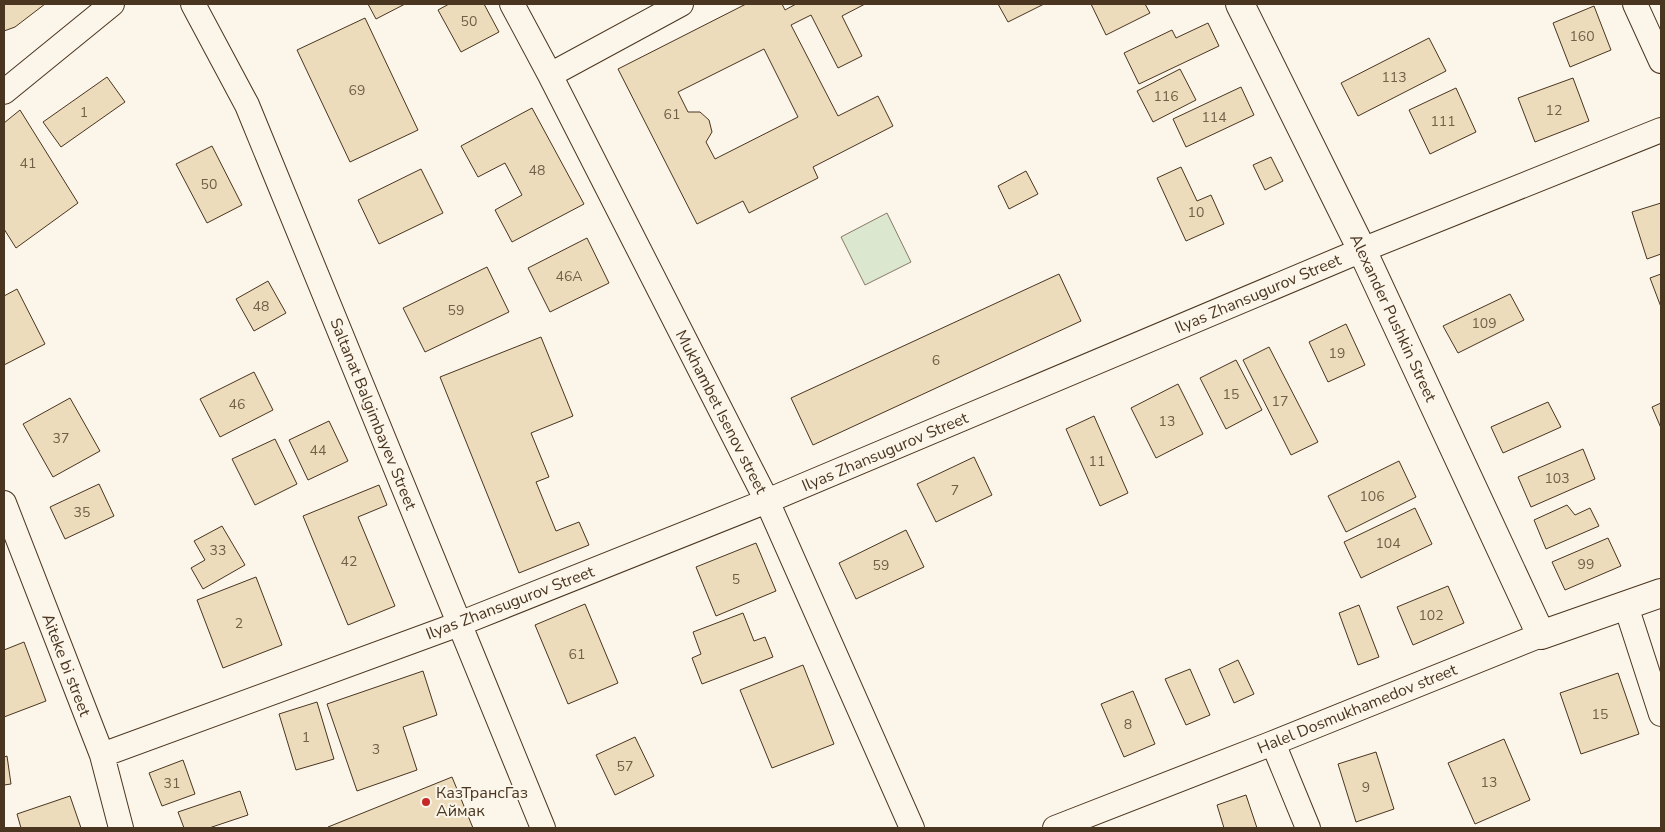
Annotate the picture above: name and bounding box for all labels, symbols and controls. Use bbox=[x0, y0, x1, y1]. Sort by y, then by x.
house number: 50 bbox=[461, 12, 477, 31]
house number: 160 bbox=[1569, 27, 1595, 46]
house number: 113 bbox=[1381, 68, 1407, 87]
house number: 69 bbox=[349, 81, 365, 100]
house number: 116 bbox=[1153, 87, 1179, 106]
house number: 12 bbox=[1546, 101, 1562, 120]
house number: 1 bbox=[80, 103, 88, 122]
house number: 61 bbox=[664, 105, 680, 124]
house number: 114 bbox=[1201, 108, 1227, 127]
house number: 111 bbox=[1430, 112, 1456, 131]
house number: 41 bbox=[20, 154, 36, 173]
house number: 48 bbox=[529, 161, 545, 180]
house number: 50 bbox=[201, 175, 217, 194]
house number: 10 bbox=[1188, 203, 1204, 222]
street label: Alexander Pushkin Street bbox=[1344, 231, 1442, 406]
street label: Ilyas Zhansugurov Street bbox=[1172, 249, 1345, 339]
house number: 46А bbox=[555, 267, 583, 286]
house number: 48 bbox=[253, 297, 269, 316]
house number: 59 bbox=[448, 301, 464, 320]
house number: 109 bbox=[1471, 314, 1497, 333]
street label: Saltanat Balgimbayev Street bbox=[324, 315, 422, 514]
street label: Mukhambet Isenov street bbox=[670, 326, 772, 498]
house number: 19 bbox=[1329, 344, 1345, 363]
house number: 6 bbox=[932, 351, 940, 370]
house number: 15 bbox=[1223, 385, 1239, 404]
house number: 17 bbox=[1272, 392, 1288, 411]
house number: 46 bbox=[229, 395, 245, 414]
street label: Ilyas Zhansugurov Street bbox=[799, 407, 972, 497]
house number: 13 bbox=[1159, 412, 1175, 431]
house number: 37 bbox=[53, 429, 69, 448]
house number: 44 bbox=[310, 441, 326, 460]
house number: 11 bbox=[1089, 452, 1105, 471]
house number: 103 bbox=[1544, 469, 1570, 488]
house number: 7 bbox=[951, 481, 959, 500]
house number: 106 bbox=[1359, 487, 1385, 506]
house number: 35 bbox=[74, 503, 90, 522]
house number: 104 bbox=[1375, 534, 1401, 553]
house number: 33 bbox=[210, 541, 226, 560]
house number: 42 bbox=[341, 552, 357, 571]
house number: 99 bbox=[1578, 555, 1594, 574]
house number: 59 bbox=[873, 556, 889, 575]
street label: Ilyas Zhansugurov Street bbox=[423, 561, 598, 645]
house number: 5 bbox=[732, 570, 740, 589]
house number: 102 bbox=[1418, 606, 1444, 625]
street label: Aiteke bi street bbox=[36, 610, 96, 720]
house number: 2 bbox=[235, 614, 243, 633]
house number: 61 bbox=[569, 645, 585, 664]
street label: Halel Dosmukhamedov street bbox=[1254, 659, 1460, 759]
house number: 15 bbox=[1592, 705, 1608, 724]
house number: 8 bbox=[1124, 715, 1132, 734]
house number: 1 bbox=[302, 728, 310, 747]
house number: 3 bbox=[372, 740, 380, 759]
house number: 57 bbox=[617, 757, 633, 776]
house number: 13 bbox=[1481, 773, 1497, 792]
house number: 31 bbox=[164, 774, 180, 793]
house number: 9 bbox=[1362, 778, 1370, 797]
place label: КазТрансГаз Аймак bbox=[436, 782, 528, 822]
marker: КазТрансГаз Аймак bbox=[420, 796, 432, 808]

